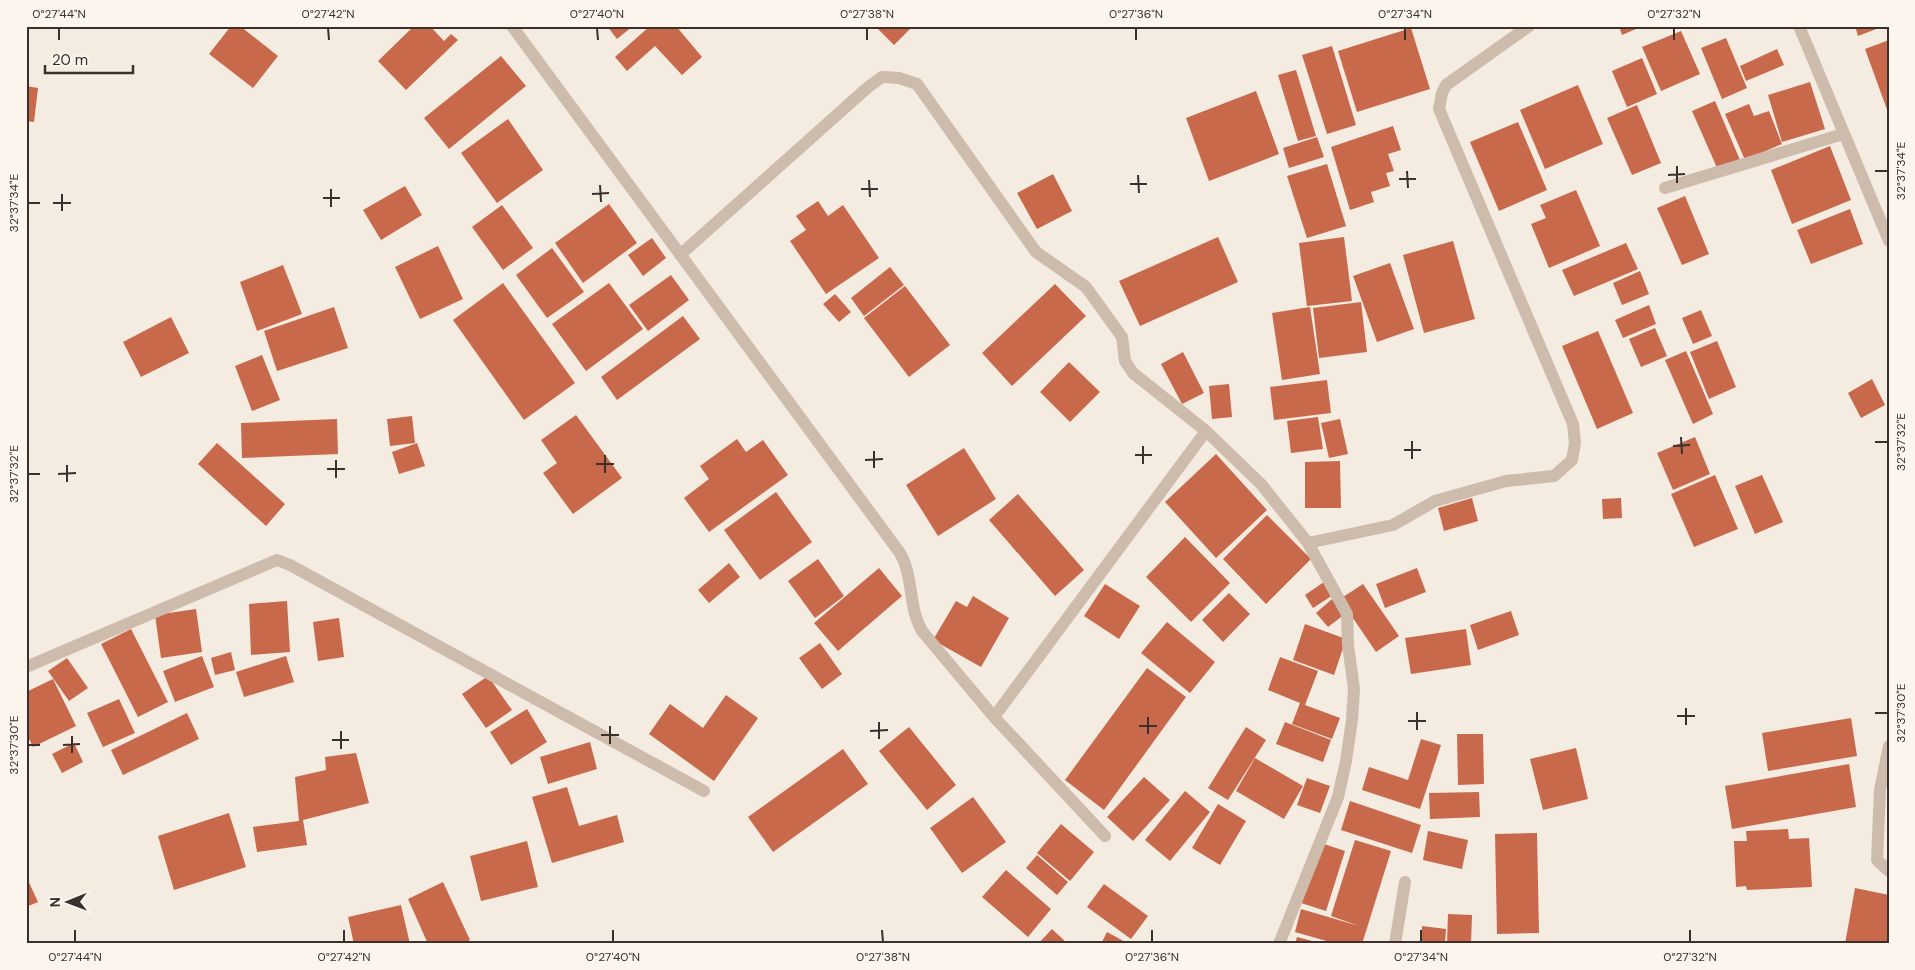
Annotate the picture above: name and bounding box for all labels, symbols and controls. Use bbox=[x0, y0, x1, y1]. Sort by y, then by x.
text: 0°27'44"N bbox=[32, 6, 86, 22]
text: 0°27'42"N bbox=[301, 6, 355, 22]
text: 0°27'40"N bbox=[570, 6, 624, 22]
text: 0°27'38"N bbox=[840, 6, 894, 22]
text: 0°27'36"N bbox=[1109, 6, 1163, 22]
text: 0°27'34"N bbox=[1378, 6, 1432, 22]
text: 0°27'32"N bbox=[1647, 6, 1701, 22]
scale bar bbox=[45, 42, 132, 74]
text: 20 m bbox=[52, 50, 88, 70]
text: 32°37'34"E bbox=[1893, 142, 1909, 200]
text: 32°37'34"E bbox=[6, 174, 22, 232]
text: 32°37'32"E bbox=[1893, 413, 1909, 471]
text: 32°37'32"E bbox=[6, 445, 22, 503]
text: 32°37'30"E bbox=[1893, 683, 1909, 743]
text: 32°37'30"E bbox=[6, 715, 22, 775]
north arrow bbox=[42, 878, 92, 928]
text: N bbox=[46, 897, 64, 907]
text: 0°27'44"N bbox=[48, 949, 102, 965]
text: 0°27'42"N bbox=[317, 949, 371, 965]
text: 0°27'40"N bbox=[586, 949, 640, 965]
text: 0°27'38"N bbox=[856, 949, 910, 965]
text: 0°27'36"N bbox=[1125, 949, 1179, 965]
text: 0°27'34"N bbox=[1394, 949, 1448, 965]
text: 0°27'32"N bbox=[1663, 949, 1717, 965]

